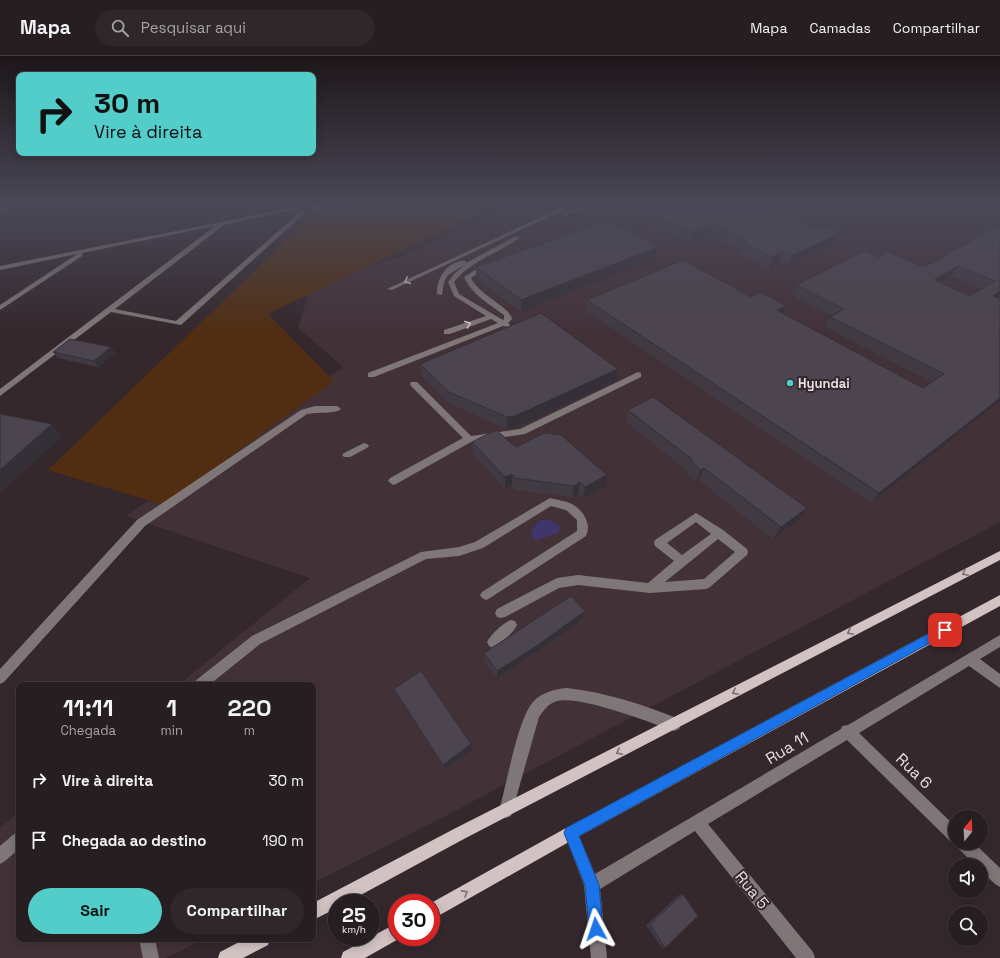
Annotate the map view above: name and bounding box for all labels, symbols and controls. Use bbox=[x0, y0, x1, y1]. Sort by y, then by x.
search box bbox=[95, 10, 375, 46]
text: Mapa bbox=[20, 15, 71, 40]
icon: search bbox=[109, 17, 131, 39]
text: Pesquisar aqui bbox=[141, 18, 246, 37]
text: Mapa bbox=[750, 19, 787, 37]
text: Camadas bbox=[809, 19, 871, 37]
text: Compartilhar bbox=[893, 19, 980, 37]
text: 30 m bbox=[94, 85, 160, 121]
icon: right bbox=[28, 88, 80, 140]
text: Vire à direita bbox=[94, 120, 202, 143]
one-way arrow bbox=[403, 276, 411, 284]
one-way arrow bbox=[465, 321, 472, 329]
place label: Hyundai bbox=[798, 375, 850, 392]
marker: Hyundai bbox=[785, 378, 795, 388]
one-way arrow bbox=[962, 568, 970, 575]
pin bbox=[928, 613, 962, 647]
icon: arrive bbox=[934, 619, 956, 641]
one-way arrow bbox=[847, 628, 854, 635]
one-way arrow bbox=[731, 688, 739, 695]
text: 11:11 bbox=[63, 692, 114, 723]
text: 1 bbox=[166, 692, 177, 723]
text: 220 bbox=[227, 692, 271, 723]
text: Chegada bbox=[61, 722, 116, 739]
text: min bbox=[161, 722, 183, 739]
text: m bbox=[244, 722, 255, 739]
street label: Rua 11 bbox=[762, 727, 812, 769]
one-way arrow bbox=[616, 748, 624, 755]
street label: Rua 6 bbox=[891, 749, 937, 793]
icon: right bbox=[28, 769, 50, 791]
text: Vire à direita bbox=[62, 771, 153, 790]
text: 30 m bbox=[269, 771, 304, 790]
north arrow bbox=[948, 810, 988, 850]
map controls bbox=[948, 810, 988, 946]
icon: arrive bbox=[28, 829, 50, 851]
text: Chegada ao destino bbox=[62, 831, 206, 850]
text: 190 m bbox=[262, 831, 304, 850]
button: sound bbox=[948, 858, 988, 898]
street label: Rua 5 bbox=[730, 867, 774, 913]
button: Sair bbox=[28, 888, 162, 934]
button: Compartilhar bbox=[170, 888, 304, 934]
one-way arrow bbox=[461, 890, 468, 897]
speed limit sign: 30 bbox=[388, 894, 440, 946]
text: 25 bbox=[342, 902, 366, 928]
button: search bbox=[948, 906, 988, 946]
position arrow bbox=[575, 908, 617, 950]
text: km/h bbox=[342, 923, 366, 936]

